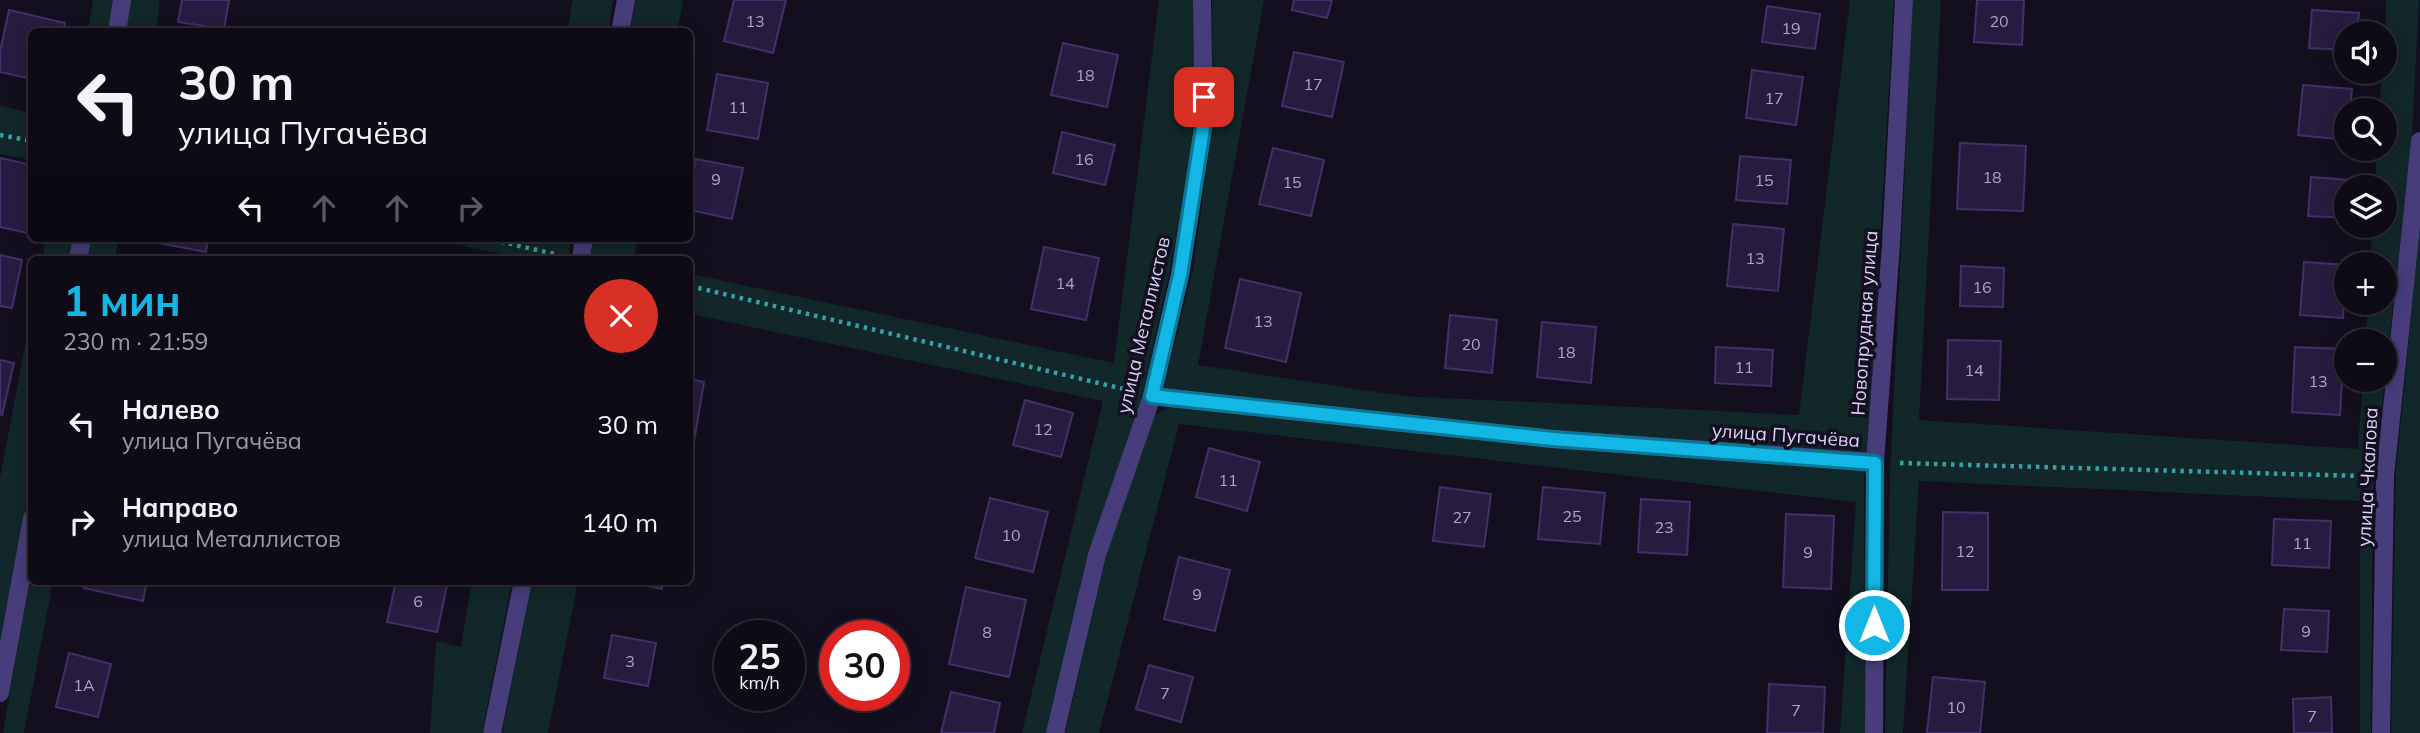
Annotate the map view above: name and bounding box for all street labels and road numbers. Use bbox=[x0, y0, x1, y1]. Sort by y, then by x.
street label: Новопрудная улица bbox=[1846, 230, 1882, 416]
street label: улица Металлистов bbox=[1111, 234, 1175, 416]
street label: улица Чкалова bbox=[2351, 407, 2383, 547]
street label: улица Пугачёва bbox=[1711, 418, 1861, 452]

